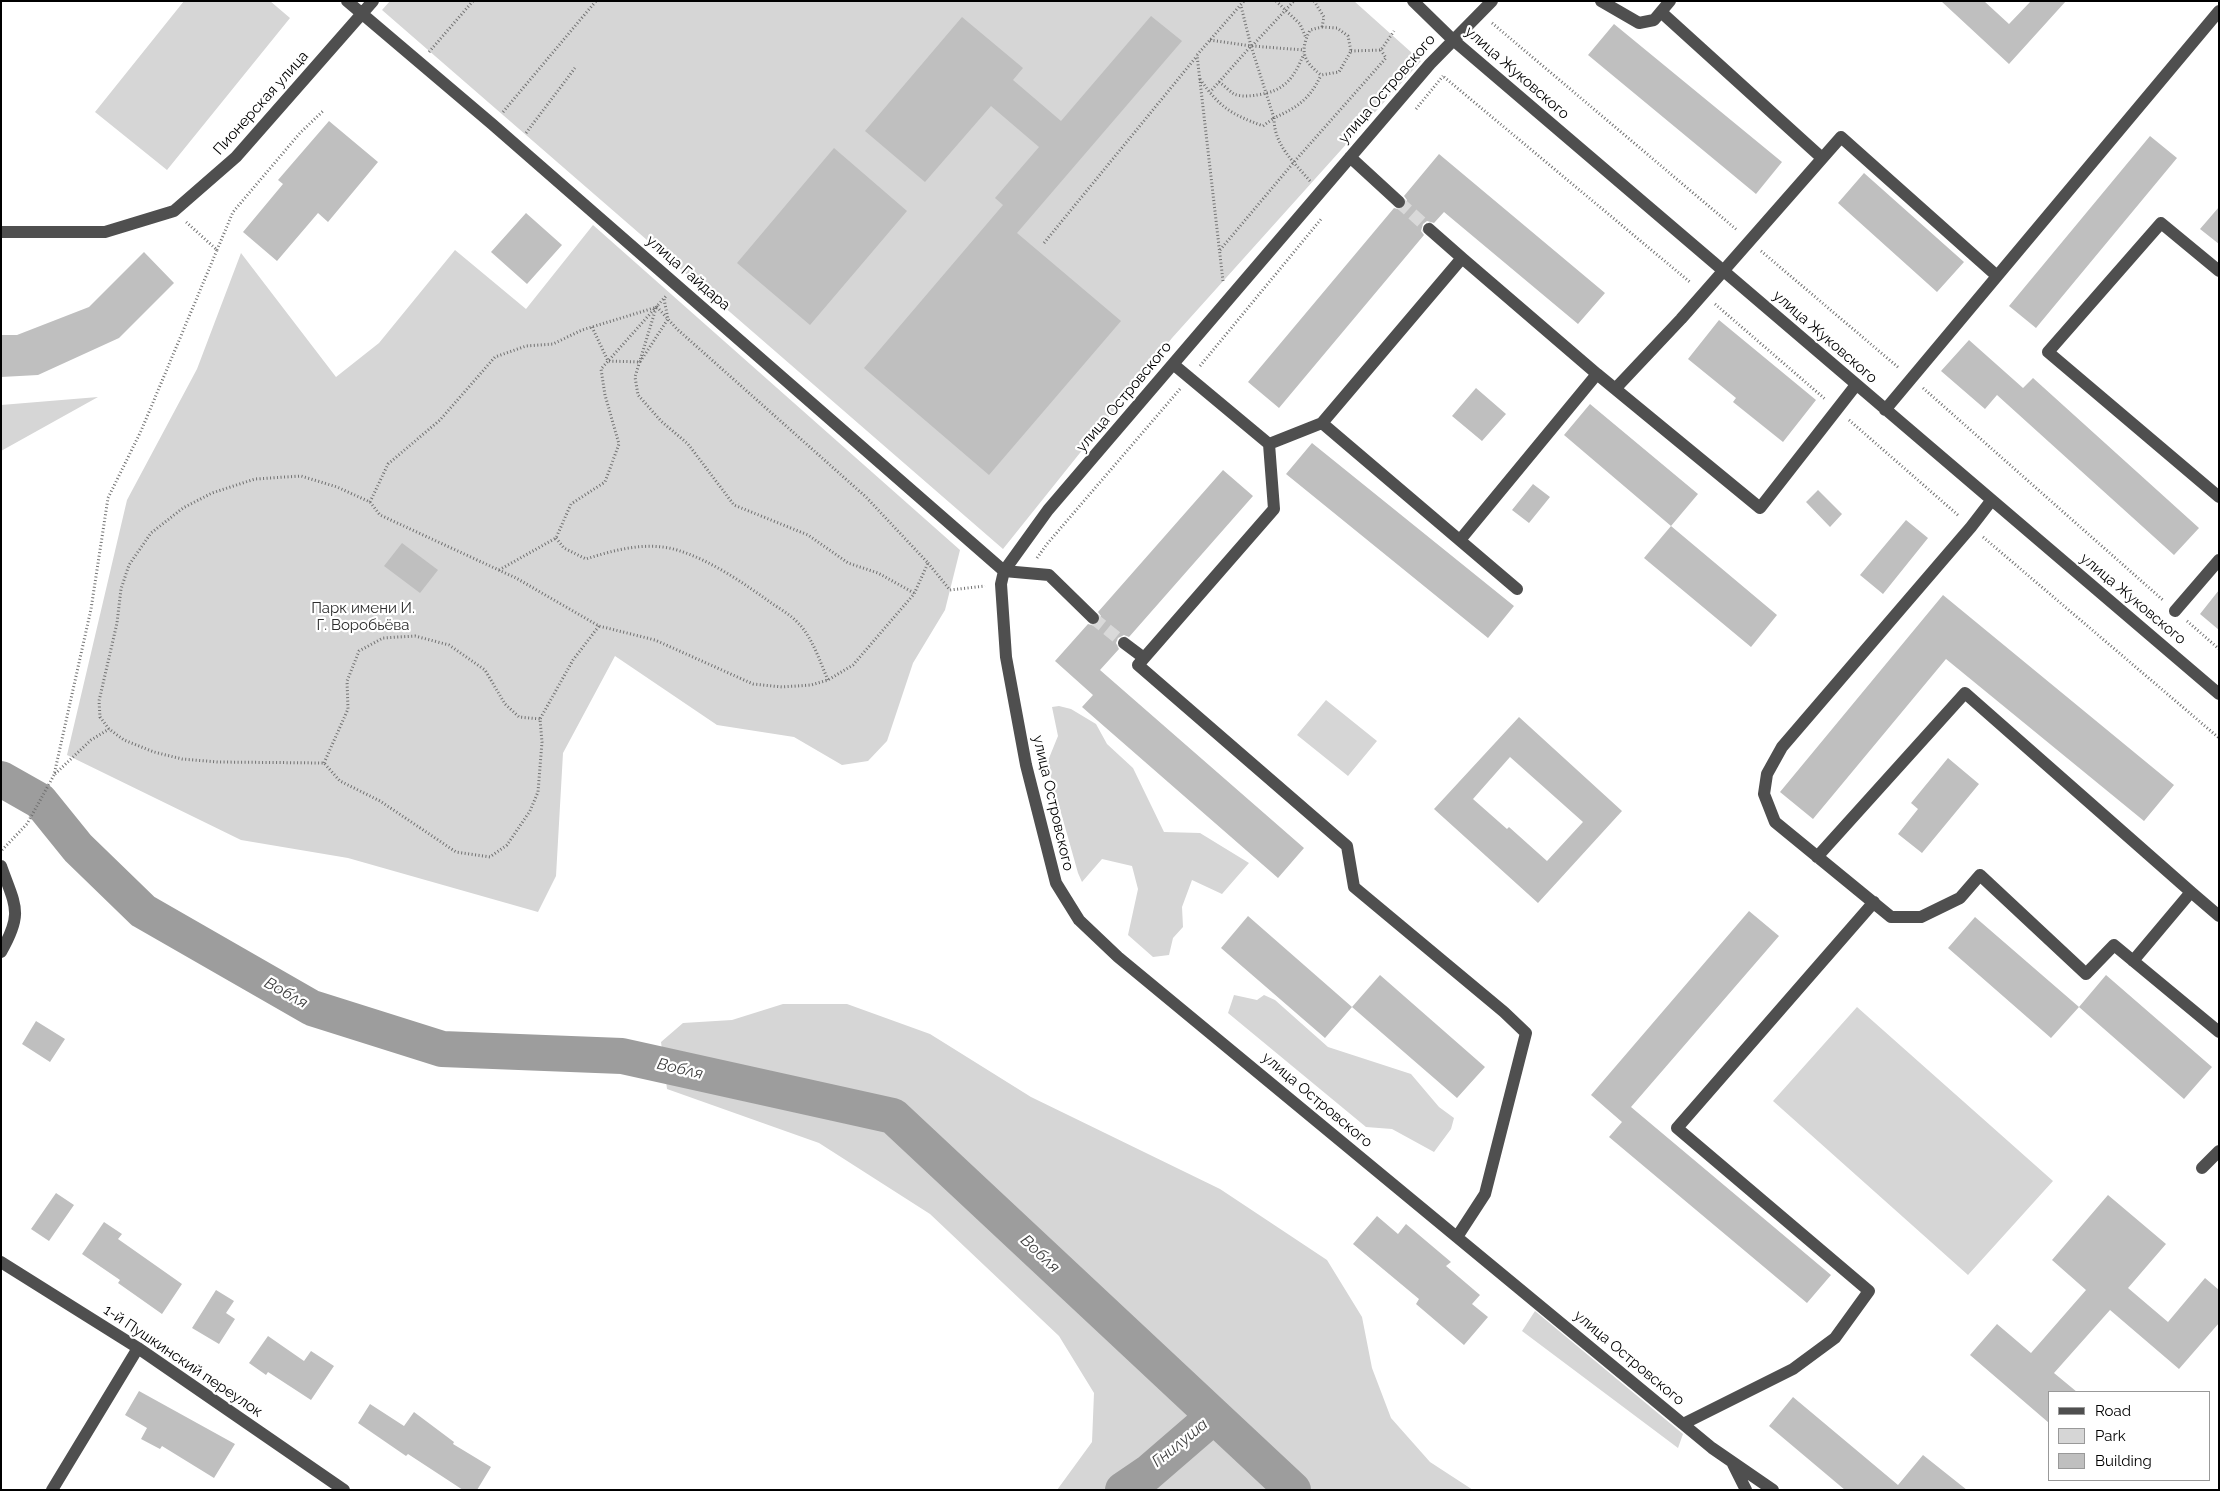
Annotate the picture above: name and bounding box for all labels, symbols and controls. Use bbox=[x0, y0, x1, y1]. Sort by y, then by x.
street label: улица Жуковского bbox=[1461, 23, 1573, 123]
street label: улица Островского bbox=[1335, 31, 1439, 147]
street label: Пионерская улица bbox=[210, 47, 312, 159]
street label: улица Гайдара bbox=[642, 232, 734, 314]
street label: улица Жуковского bbox=[1769, 287, 1881, 387]
street label: улица Островского bbox=[1073, 338, 1175, 456]
street label: улица Жуковского bbox=[2076, 550, 2190, 648]
park label: Парк имени И. Г. Воробьёва bbox=[311, 599, 415, 634]
street label: улица Островского bbox=[1029, 733, 1077, 873]
water label: Вобля bbox=[261, 973, 311, 1013]
street label: улица Островского bbox=[1258, 1049, 1376, 1151]
water label: Вобля bbox=[655, 1054, 705, 1084]
water label: Вобля bbox=[1016, 1231, 1064, 1277]
street label: 1-й Пушкинский переулок bbox=[100, 1301, 266, 1421]
street label: улица Островского bbox=[1570, 1307, 1688, 1409]
legend bbox=[2048, 1391, 2210, 1481]
text: Road bbox=[2095, 1402, 2131, 1420]
water label: Гнилуша bbox=[1148, 1415, 1212, 1471]
text: Park bbox=[2095, 1427, 2126, 1445]
text: Building bbox=[2095, 1452, 2152, 1470]

